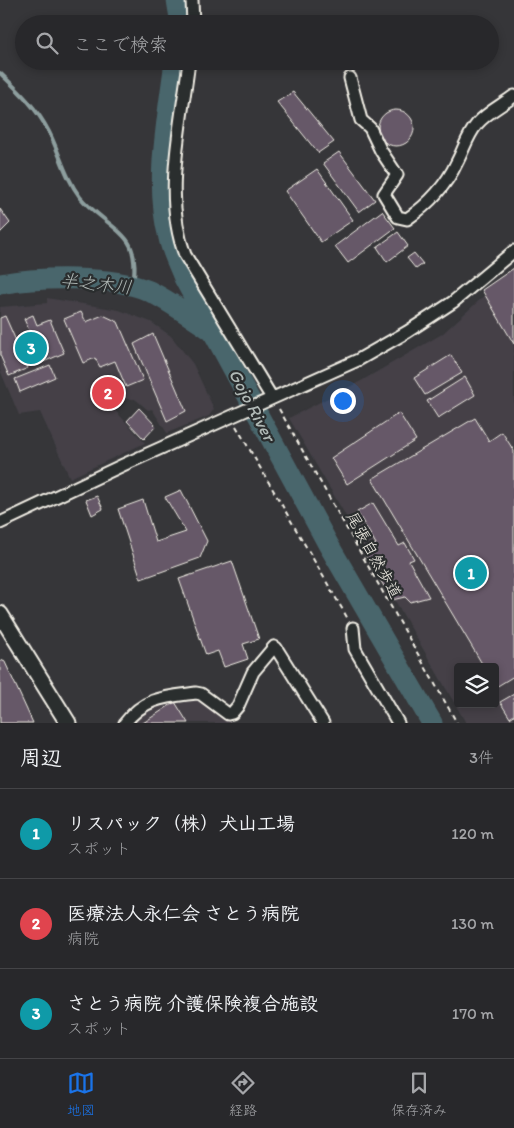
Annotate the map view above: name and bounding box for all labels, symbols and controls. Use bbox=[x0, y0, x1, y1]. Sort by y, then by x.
search box bbox=[15, 15, 499, 70]
icon: search bbox=[33, 29, 61, 57]
text: ここで検索 bbox=[73, 33, 168, 56]
water label: 半之木川 bbox=[59, 269, 133, 299]
pin: 3 bbox=[15, 329, 47, 367]
water label: Gojo River bbox=[224, 365, 281, 447]
pin: 2 bbox=[92, 374, 124, 412]
your location bbox=[330, 388, 356, 414]
street label: 尾張自然歩道 bbox=[342, 508, 406, 602]
pin: 1 bbox=[455, 554, 487, 592]
map controls bbox=[454, 663, 499, 708]
button: layers bbox=[454, 663, 499, 708]
text: 周辺 bbox=[20, 745, 62, 770]
text: 3件 bbox=[469, 748, 494, 767]
text: リスパック（株）犬山工場 bbox=[67, 812, 295, 835]
text: 1 bbox=[32, 824, 40, 843]
text: 120 m bbox=[451, 824, 494, 843]
text: スポット bbox=[67, 839, 131, 858]
text: 医療法人永仁会 さとう病院 bbox=[67, 902, 299, 925]
text: 2 bbox=[32, 914, 40, 933]
text: 130 m bbox=[451, 914, 494, 933]
text: 病院 bbox=[67, 929, 99, 948]
text: さとう病院 介護保険複合施設 bbox=[67, 992, 318, 1015]
text: 3 bbox=[32, 1004, 40, 1023]
text: 170 m bbox=[452, 1004, 494, 1023]
text: スポット bbox=[67, 1019, 131, 1038]
tab: 地図 bbox=[67, 1069, 95, 1119]
tab: 経路 bbox=[229, 1069, 257, 1119]
tab: 保存済み bbox=[391, 1069, 447, 1119]

